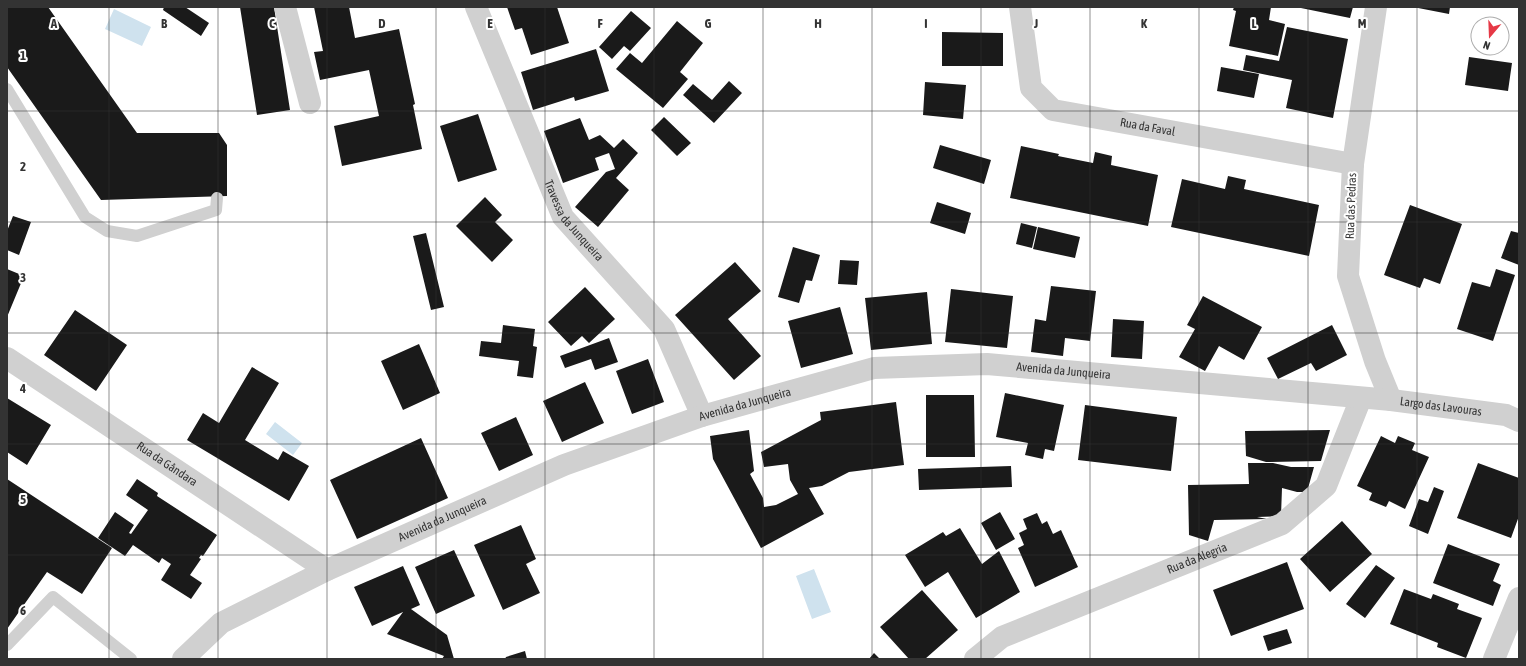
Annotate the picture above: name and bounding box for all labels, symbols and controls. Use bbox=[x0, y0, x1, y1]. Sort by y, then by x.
text: A bbox=[50, 16, 58, 31]
text: B bbox=[161, 16, 168, 31]
text: C bbox=[269, 16, 275, 31]
text: D bbox=[378, 16, 386, 31]
text: E bbox=[487, 16, 493, 31]
text: F bbox=[597, 16, 603, 31]
text: G bbox=[705, 16, 712, 31]
text: H bbox=[814, 16, 822, 31]
text: I bbox=[924, 16, 928, 31]
text: J bbox=[1033, 16, 1038, 31]
text: K bbox=[1141, 16, 1148, 31]
text: L bbox=[1251, 16, 1257, 31]
text: M bbox=[1358, 16, 1367, 31]
north arrow bbox=[1470, 16, 1510, 56]
text: N bbox=[1482, 39, 1492, 52]
text: 1 bbox=[20, 48, 26, 63]
street label: Rua da Faval bbox=[1119, 115, 1177, 139]
text: 2 bbox=[20, 159, 26, 174]
street label: Rua das Pedras bbox=[1343, 173, 1359, 239]
street label: Travessa da Junqueira bbox=[541, 178, 606, 264]
text: 3 bbox=[20, 270, 26, 285]
street label: Avenida da Junqueira bbox=[1016, 360, 1111, 382]
text: 4 bbox=[19, 381, 26, 396]
street label: Avenida da Junqueira bbox=[697, 385, 792, 424]
street label: Largo das Lavouras bbox=[1399, 394, 1483, 419]
street label: Rua da Gândara bbox=[134, 439, 200, 489]
text: 5 bbox=[20, 492, 26, 507]
street label: Avenida da Junqueira bbox=[396, 493, 488, 544]
street label: Rua da Alegria bbox=[1165, 540, 1229, 577]
text: 6 bbox=[20, 603, 26, 618]

